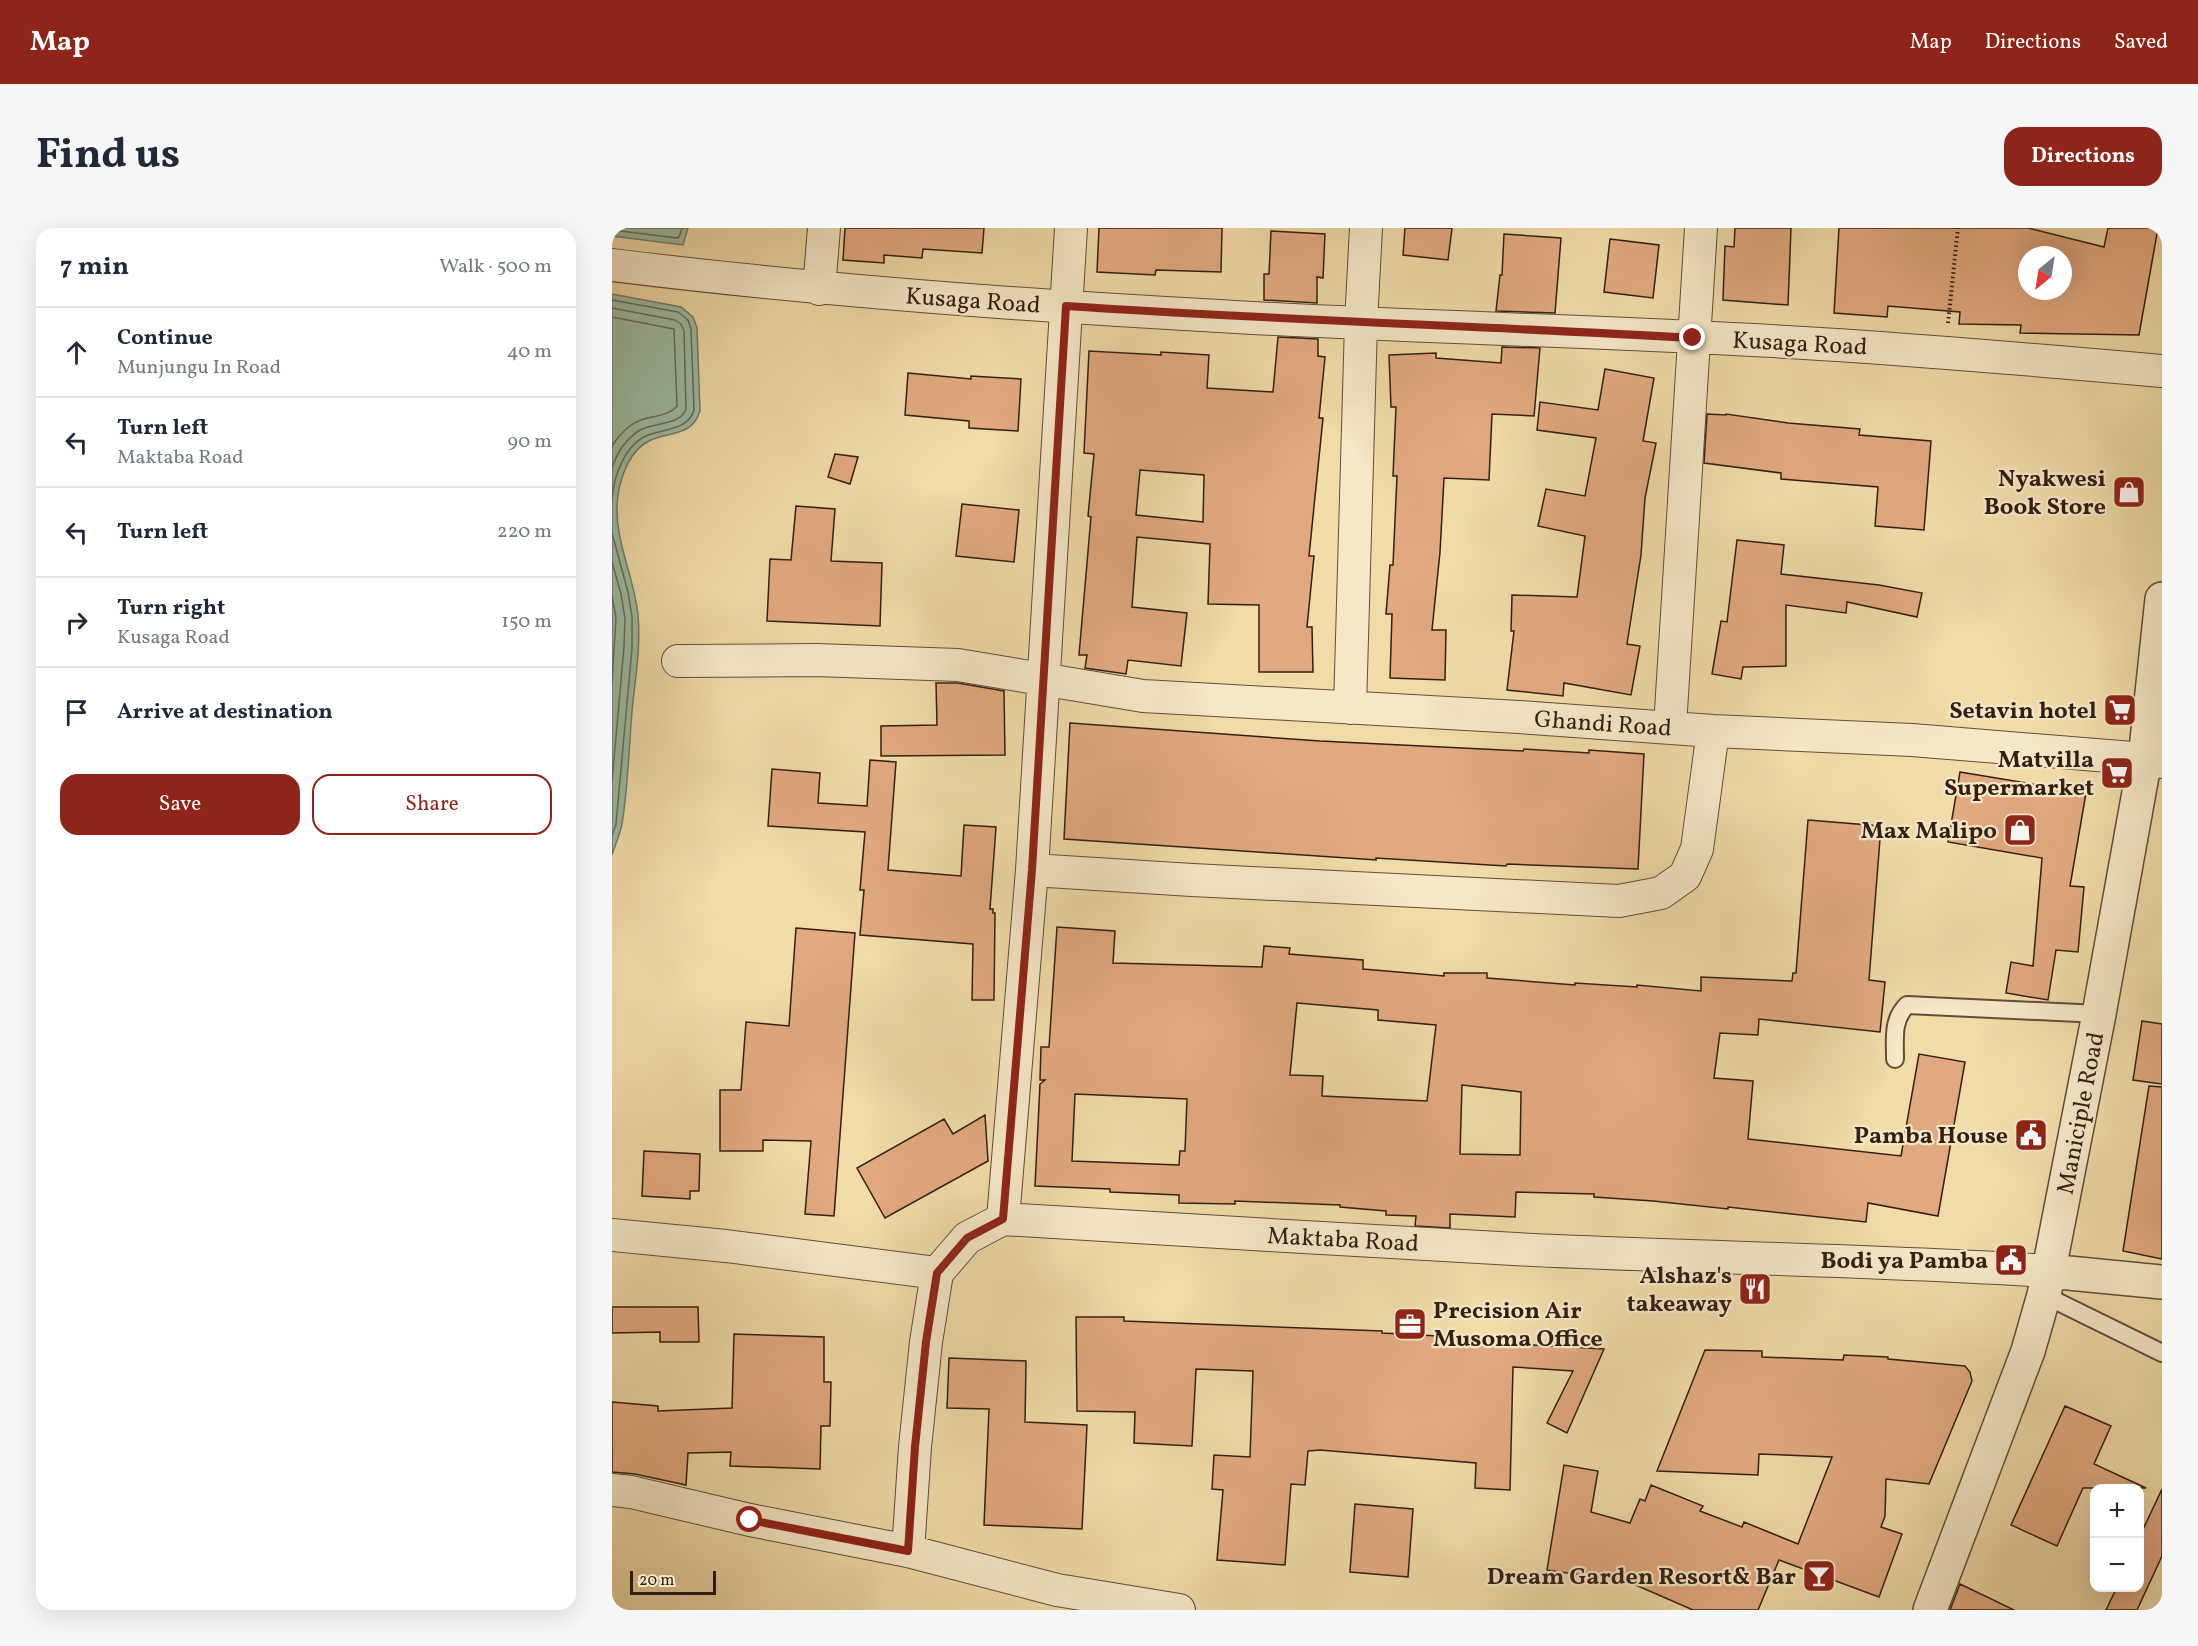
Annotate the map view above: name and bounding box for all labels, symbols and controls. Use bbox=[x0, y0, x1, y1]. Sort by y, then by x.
text: Map bbox=[30, 23, 90, 62]
text: Map bbox=[1910, 28, 1952, 57]
text: Directions bbox=[1985, 28, 2081, 57]
text: Saved bbox=[2114, 28, 2168, 57]
text: Find us bbox=[36, 127, 180, 186]
button: Directions bbox=[2004, 127, 2162, 186]
north arrow bbox=[2018, 246, 2072, 300]
text: 7 min bbox=[60, 249, 129, 285]
text: Walk · 500 m bbox=[439, 253, 552, 281]
street label: Kusaga Road bbox=[904, 280, 1042, 324]
text: Continue bbox=[117, 323, 213, 354]
route end bbox=[1679, 324, 1705, 350]
street label: Kusaga Road bbox=[1731, 324, 1868, 366]
icon: ahead bbox=[60, 336, 93, 369]
text: 40 m bbox=[507, 338, 552, 366]
text: Munjungu In Road bbox=[117, 354, 281, 382]
text: Turn left bbox=[117, 413, 208, 444]
icon: left bbox=[60, 426, 93, 459]
text: 90 m bbox=[508, 428, 552, 456]
text: Maktaba Road bbox=[117, 444, 244, 472]
place label: Nyakwesi Book Store bbox=[1984, 463, 2106, 525]
shop icon: Nyakwesi Book Store bbox=[2111, 474, 2147, 510]
icon: left bbox=[60, 516, 93, 549]
text: Turn left bbox=[117, 517, 208, 548]
text: 220 m bbox=[497, 518, 552, 546]
text: Turn right bbox=[117, 593, 225, 624]
icon: right bbox=[60, 606, 93, 639]
text: 150 m bbox=[501, 608, 552, 636]
text: Kusaga Road bbox=[117, 624, 230, 652]
supermarket icon: Setavin hotel bbox=[2102, 692, 2138, 728]
place label: Setavin hotel bbox=[1949, 695, 2097, 729]
icon: arrive bbox=[60, 696, 93, 729]
text: Arrive at destination bbox=[117, 697, 333, 728]
street label: Ghandi Road bbox=[1533, 703, 1673, 747]
place label: Matvilla Supermarket bbox=[1944, 744, 2094, 806]
supermarket icon: Matvilla Supermarket bbox=[2099, 755, 2135, 791]
button: Save bbox=[60, 774, 300, 835]
button: Share bbox=[312, 774, 552, 835]
shop icon: Max Malipo bbox=[2002, 812, 2038, 848]
place label: Max Malipo bbox=[1861, 815, 1997, 849]
street label: Maniciple Road bbox=[2050, 1029, 2114, 1198]
public building icon: Pamba House bbox=[2013, 1117, 2049, 1153]
place label: Pamba House bbox=[1854, 1120, 2008, 1154]
street label: Maktaba Road bbox=[1266, 1220, 1420, 1262]
public building icon: Bodi ya Pamba bbox=[1993, 1242, 2029, 1278]
place label: Bodi ya Pamba bbox=[1820, 1245, 1988, 1279]
place label: Alshaz's takeaway bbox=[1627, 1260, 1733, 1322]
restaurant icon: Alshaz's takeaway bbox=[1737, 1271, 1773, 1307]
place label: Precision Air Musoma Office bbox=[1433, 1295, 1603, 1357]
office icon: Precision Air Musoma Office bbox=[1392, 1306, 1428, 1342]
map controls bbox=[2090, 1484, 2144, 1592]
button: + bbox=[2090, 1484, 2144, 1538]
route start bbox=[736, 1506, 762, 1532]
button: − bbox=[2090, 1538, 2144, 1592]
bar icon: Dream Garden Resort& Bar bbox=[1801, 1558, 1837, 1594]
place label: Dream Garden Resort& Bar bbox=[1487, 1561, 1796, 1595]
scale bar bbox=[630, 1568, 716, 1596]
text: 20 m bbox=[639, 1570, 674, 1592]

